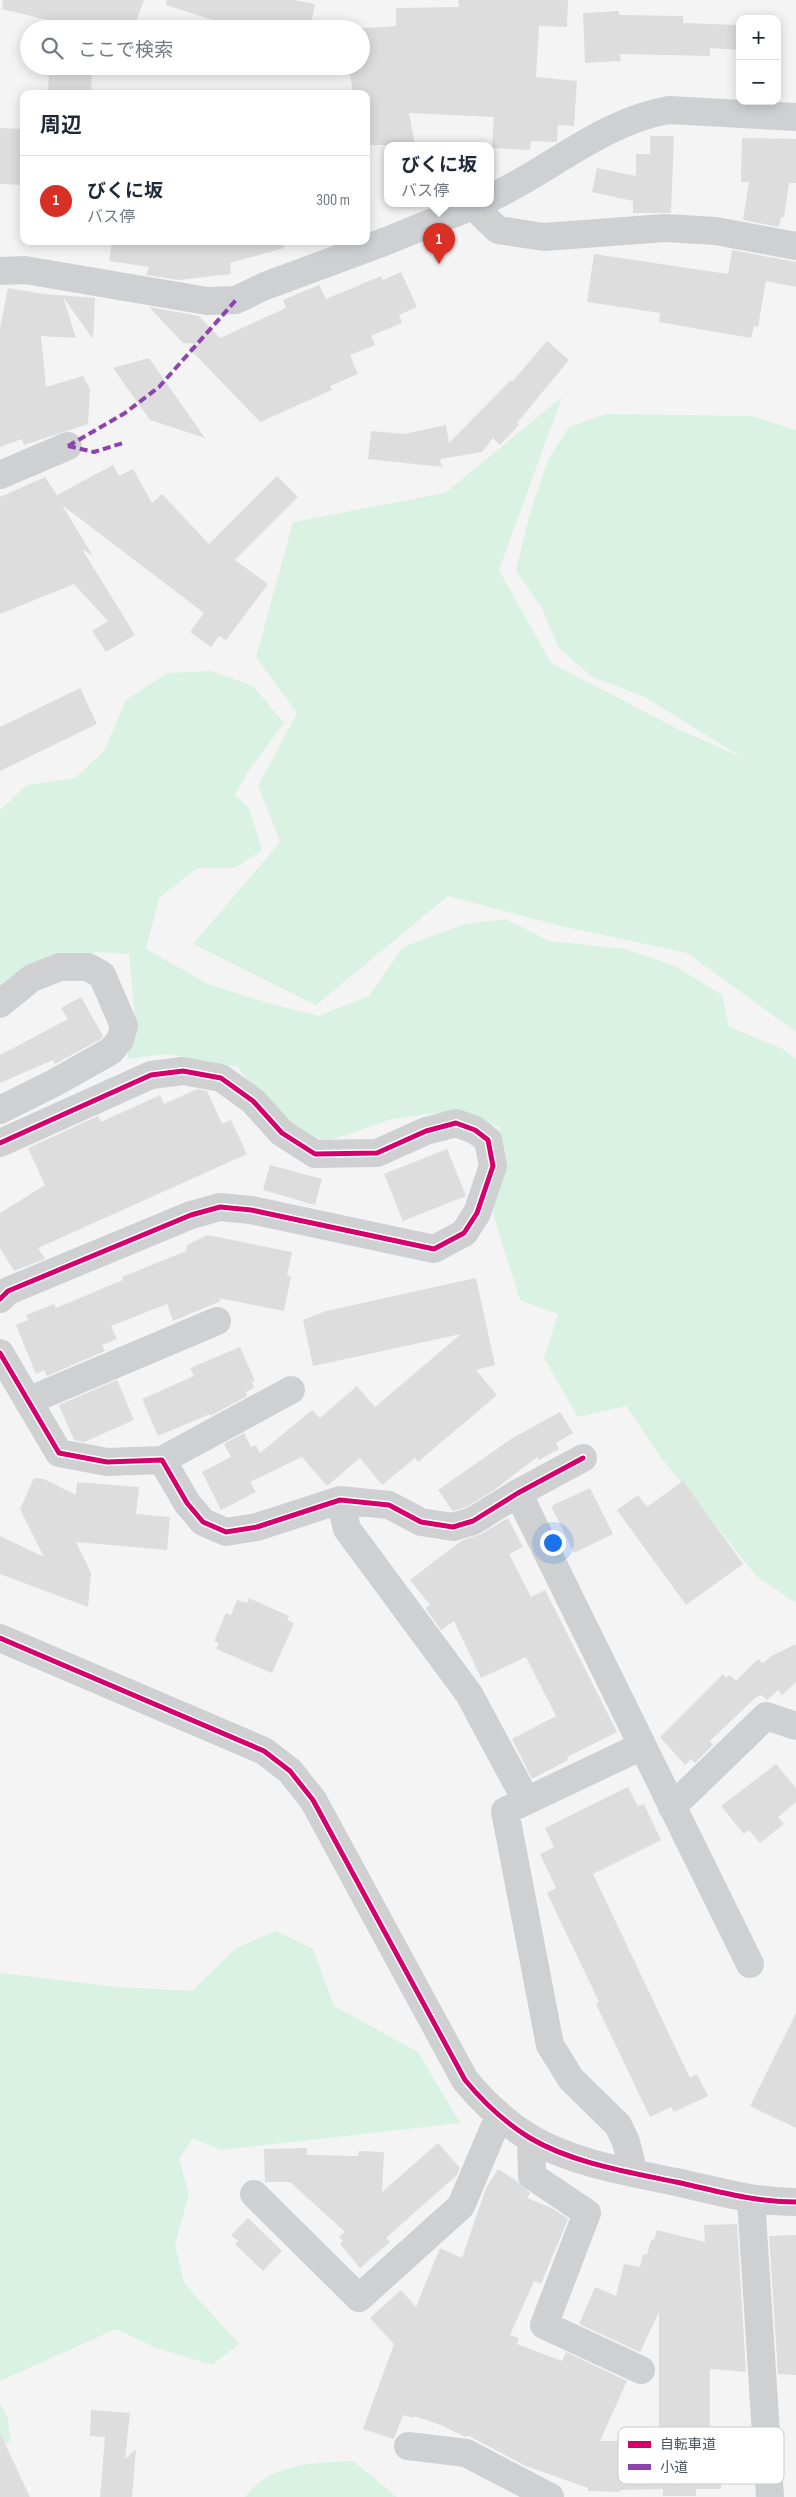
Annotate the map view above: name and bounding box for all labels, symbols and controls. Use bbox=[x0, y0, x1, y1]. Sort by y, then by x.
map controls bbox=[736, 15, 781, 105]
button: + bbox=[736, 15, 781, 60]
search box bbox=[20, 20, 370, 75]
icon: search bbox=[38, 34, 66, 62]
text: ここで検索 bbox=[78, 39, 173, 62]
button: − bbox=[736, 60, 781, 105]
text: 周辺 bbox=[40, 113, 82, 138]
popup bbox=[384, 142, 494, 207]
text: びくに坂 bbox=[401, 154, 477, 177]
text: びくに坂 bbox=[87, 180, 163, 203]
text: バス停 bbox=[401, 182, 449, 201]
text: 1 bbox=[53, 191, 59, 210]
text: 300 m bbox=[316, 191, 350, 210]
text: バス停 bbox=[87, 208, 135, 227]
pin: 1 bbox=[423, 223, 455, 264]
your location bbox=[540, 1530, 566, 1556]
legend bbox=[618, 2427, 784, 2484]
text: 自転車道 bbox=[660, 2436, 716, 2453]
text: 小道 bbox=[660, 2459, 688, 2476]

